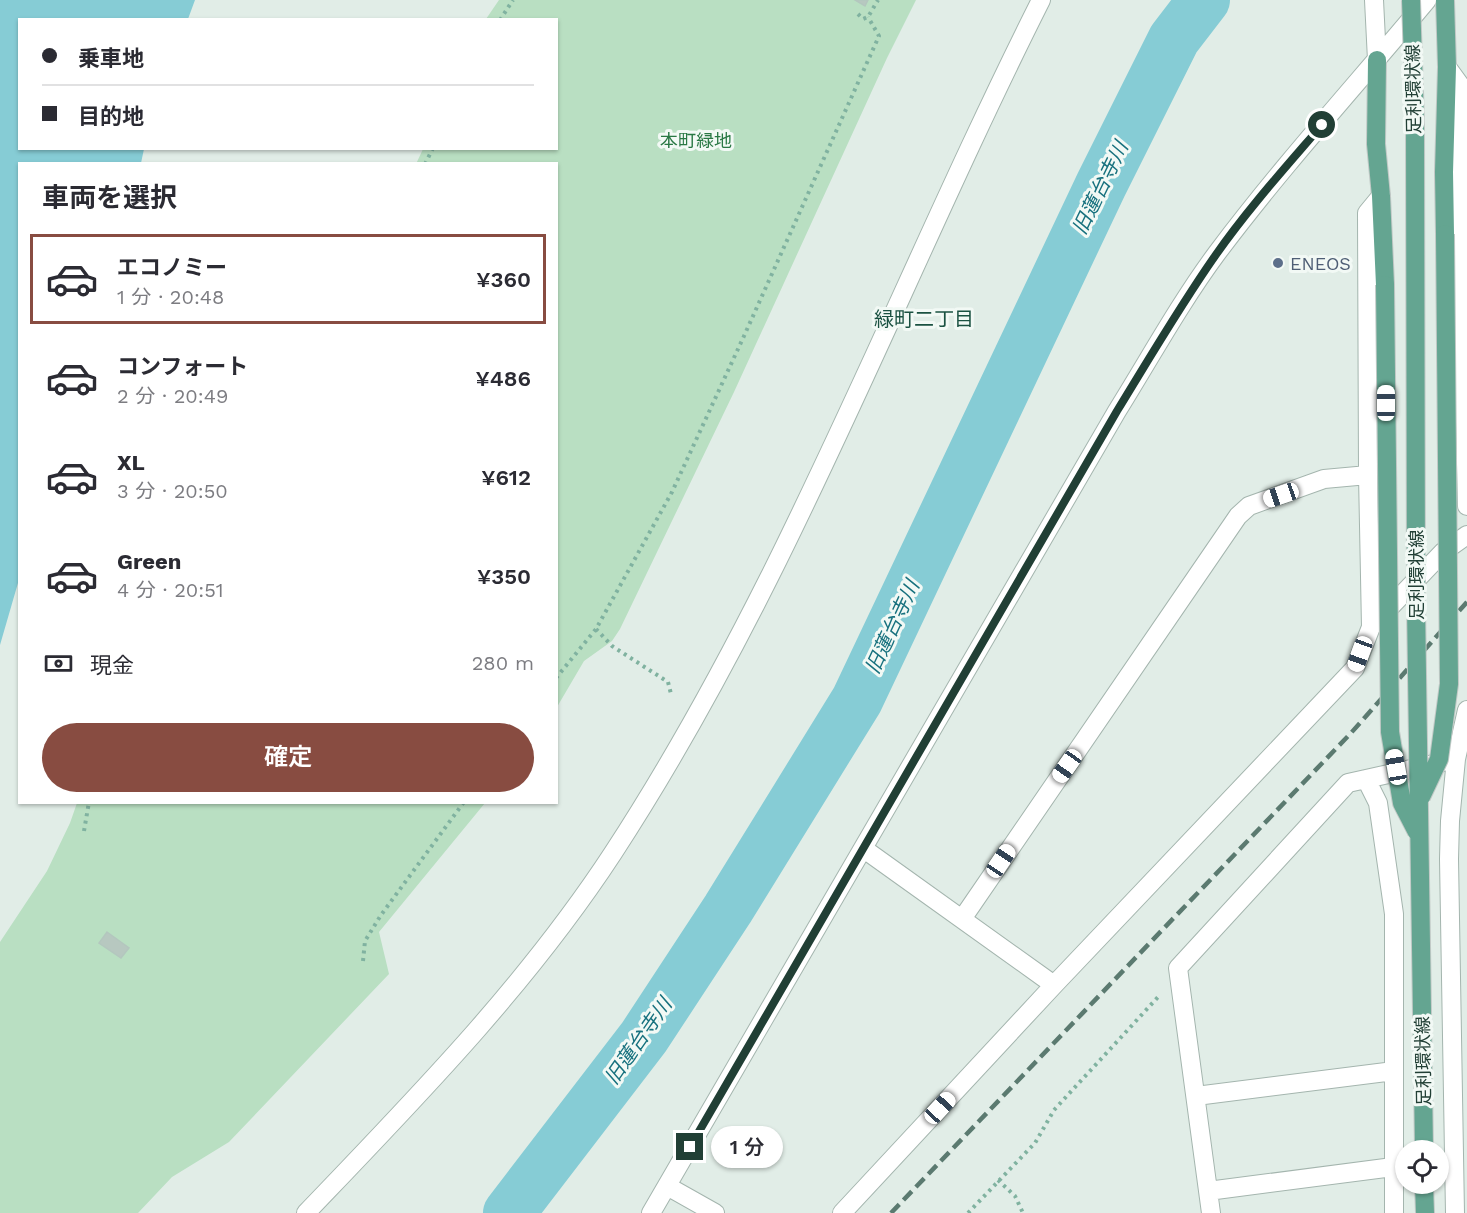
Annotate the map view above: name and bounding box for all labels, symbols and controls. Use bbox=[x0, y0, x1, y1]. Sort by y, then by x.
street label: 足利環状線 bbox=[1402, 44, 1424, 134]
text: 乗車地 bbox=[78, 46, 144, 71]
text: 目的地 bbox=[78, 104, 144, 129]
route start bbox=[1308, 111, 1335, 138]
park label: 本町緑地 bbox=[660, 130, 732, 151]
water label: 旧蓮台寺川 bbox=[1067, 136, 1134, 238]
text: 車両を選択 bbox=[42, 182, 177, 214]
icon: car bbox=[45, 252, 99, 306]
place label: ENEOS bbox=[1290, 253, 1351, 274]
text: エコノミー bbox=[117, 255, 227, 280]
marker: ENEOS bbox=[1271, 256, 1285, 270]
text: ¥360 bbox=[476, 267, 531, 292]
text: 1 分 · 20:48 bbox=[117, 285, 224, 309]
district label: 緑町二丁目 bbox=[874, 307, 974, 331]
icon: car bbox=[45, 351, 99, 405]
text: コンフォート bbox=[117, 354, 248, 379]
text: ¥486 bbox=[476, 366, 531, 391]
text: 2 分 · 20:49 bbox=[117, 384, 228, 408]
car bbox=[1377, 385, 1395, 421]
icon: car bbox=[45, 450, 99, 504]
text: XL bbox=[117, 450, 145, 475]
text: ¥612 bbox=[481, 465, 531, 490]
text: 3 分 · 20:50 bbox=[117, 479, 228, 503]
car bbox=[1261, 481, 1301, 509]
street label: 足利環状線 bbox=[1406, 530, 1427, 620]
icon: car bbox=[45, 549, 99, 603]
text: Green bbox=[117, 549, 181, 574]
text: ¥350 bbox=[477, 564, 531, 589]
water label: 旧蓮台寺川 bbox=[860, 575, 925, 677]
text: 4 分 · 20:51 bbox=[117, 578, 224, 602]
car bbox=[1345, 634, 1375, 674]
icon: cash bbox=[42, 647, 75, 680]
text: 280 m bbox=[472, 651, 534, 675]
text: 現金 bbox=[90, 653, 134, 678]
button: 確定 bbox=[42, 723, 534, 792]
car bbox=[1049, 746, 1085, 786]
car bbox=[1384, 748, 1408, 786]
car bbox=[983, 841, 1019, 881]
water label: 旧蓮台寺川 bbox=[599, 992, 678, 1089]
street label: 足利環状線 bbox=[1412, 1016, 1434, 1106]
car bbox=[921, 1089, 959, 1127]
callout: 1 分 bbox=[711, 1126, 783, 1168]
route end bbox=[676, 1133, 703, 1160]
text: 1 分 bbox=[730, 1135, 764, 1159]
map controls bbox=[1395, 1140, 1449, 1194]
button: locate bbox=[1395, 1140, 1449, 1194]

